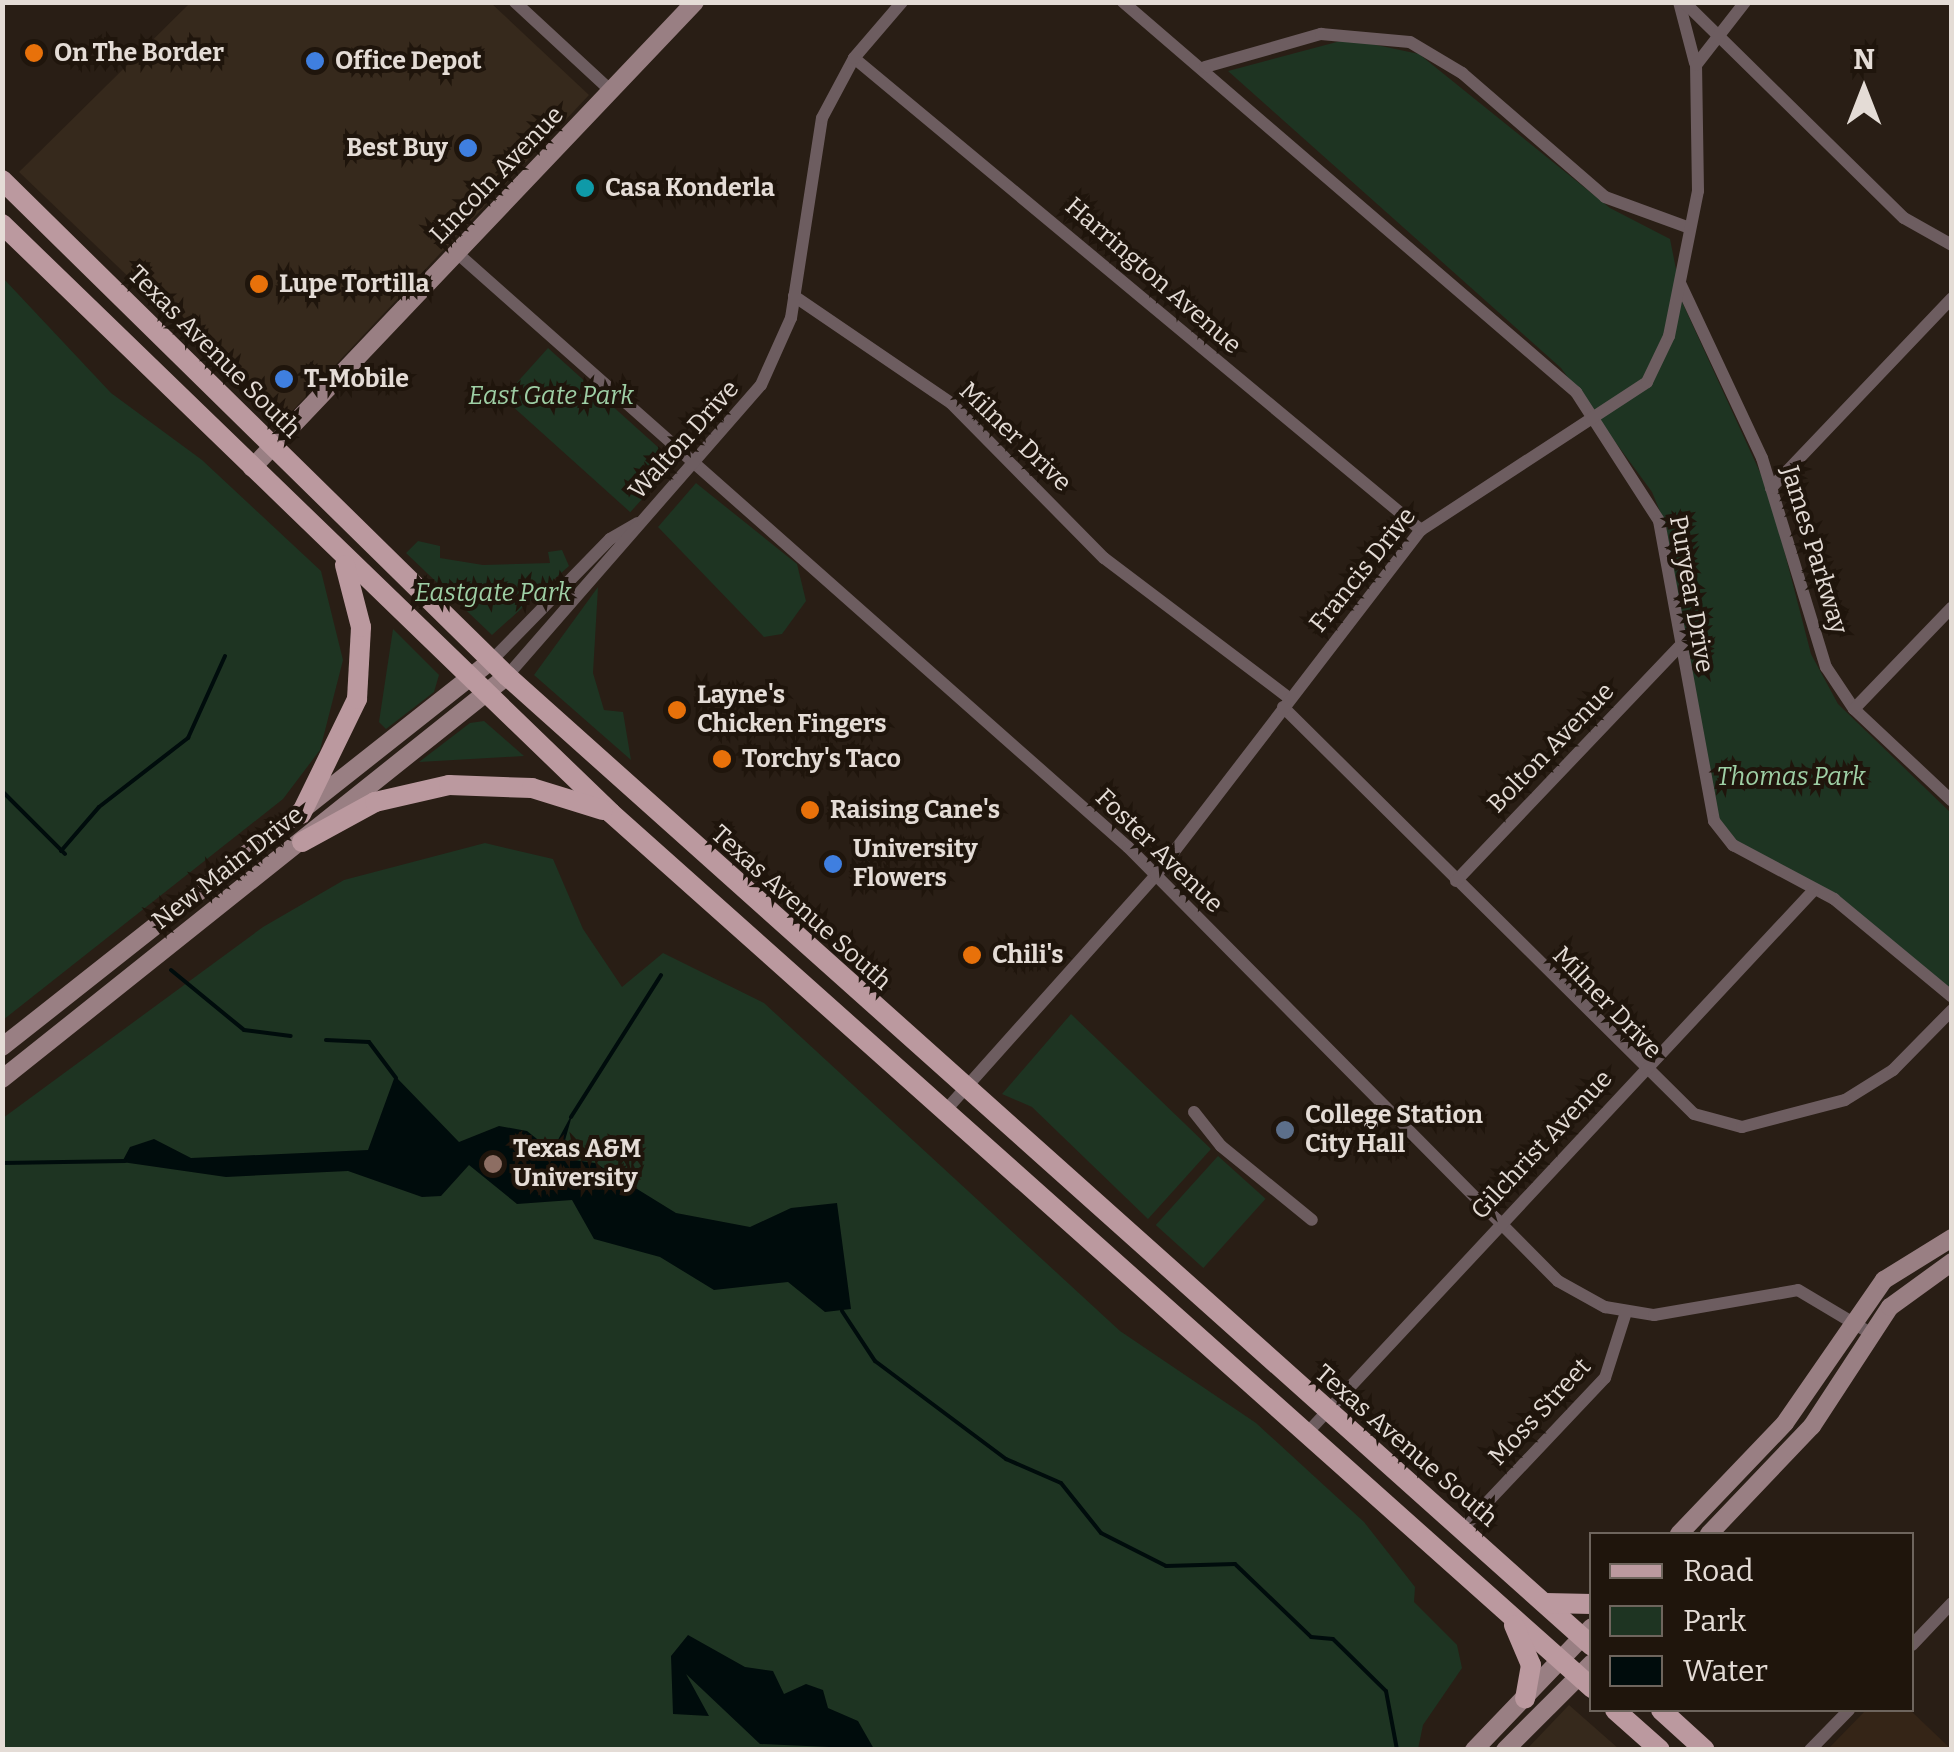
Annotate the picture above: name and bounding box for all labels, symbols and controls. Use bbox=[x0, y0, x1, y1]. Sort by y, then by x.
place label: On The Border bbox=[54, 38, 224, 68]
north arrow bbox=[1814, 40, 1914, 140]
marker: On The Border bbox=[23, 42, 45, 64]
text: N bbox=[1853, 43, 1875, 76]
place label: Office Depot bbox=[335, 46, 481, 76]
marker: Office Depot bbox=[304, 50, 326, 72]
street label: Lincoln Avenue bbox=[424, 100, 570, 250]
place label: Best Buy bbox=[346, 133, 448, 163]
marker: Best Buy bbox=[457, 137, 479, 159]
place label: Casa Konderla bbox=[605, 173, 775, 203]
marker: Casa Konderla bbox=[574, 177, 596, 199]
street label: Harrington Avenue bbox=[1059, 191, 1247, 361]
street label: Texas Avenue South bbox=[121, 259, 307, 445]
place label: Lupe Tortilla bbox=[279, 269, 429, 299]
marker: Lupe Tortilla bbox=[248, 273, 270, 295]
place label: T-Mobile bbox=[304, 364, 409, 394]
marker: T-Mobile bbox=[273, 368, 295, 390]
street label: Walton Drive bbox=[623, 374, 745, 506]
street label: Milner Drive bbox=[953, 376, 1077, 498]
park label: East Gate Park bbox=[468, 381, 634, 411]
street label: James Parkway bbox=[1774, 462, 1854, 638]
street label: Francis Drive bbox=[1304, 502, 1422, 638]
street label: Puryear Drive bbox=[1662, 513, 1720, 675]
park label: Eastgate Park bbox=[415, 578, 571, 608]
street label: Bolton Avenue bbox=[1481, 677, 1621, 819]
place label: Layne's Chicken Fingers bbox=[697, 681, 886, 740]
marker: Layne's Chicken Fingers bbox=[666, 699, 688, 721]
place label: Torchy's Taco bbox=[742, 744, 901, 774]
marker: Torchy's Taco bbox=[711, 748, 733, 770]
park label: Thomas Park bbox=[1717, 762, 1865, 792]
street label: Foster Avenue bbox=[1089, 783, 1229, 919]
place label: Raising Cane's bbox=[830, 795, 1000, 825]
marker: Raising Cane's bbox=[799, 799, 821, 821]
street label: New Main Drive bbox=[147, 800, 309, 936]
street label: Texas Avenue South bbox=[705, 819, 897, 997]
place label: University Flowers bbox=[853, 835, 978, 894]
marker: University Flowers bbox=[822, 853, 844, 875]
place label: Chili's bbox=[992, 940, 1063, 970]
street label: Milner Drive bbox=[1546, 941, 1668, 1065]
marker: Chili's bbox=[961, 944, 983, 966]
street label: Gilchrist Avenue bbox=[1465, 1064, 1619, 1226]
place label: College Station City Hall bbox=[1305, 1101, 1483, 1160]
marker: College Station City Hall bbox=[1274, 1119, 1296, 1141]
place label: Texas A&M University bbox=[513, 1135, 641, 1194]
marker: Texas A&M University bbox=[482, 1153, 504, 1175]
street label: Moss Street bbox=[1483, 1352, 1597, 1472]
street label: Texas Avenue South bbox=[1309, 1359, 1503, 1533]
legend bbox=[1589, 1532, 1914, 1712]
text: Road bbox=[1683, 1553, 1754, 1589]
text: Park bbox=[1683, 1603, 1746, 1639]
text: Water bbox=[1683, 1653, 1768, 1689]

